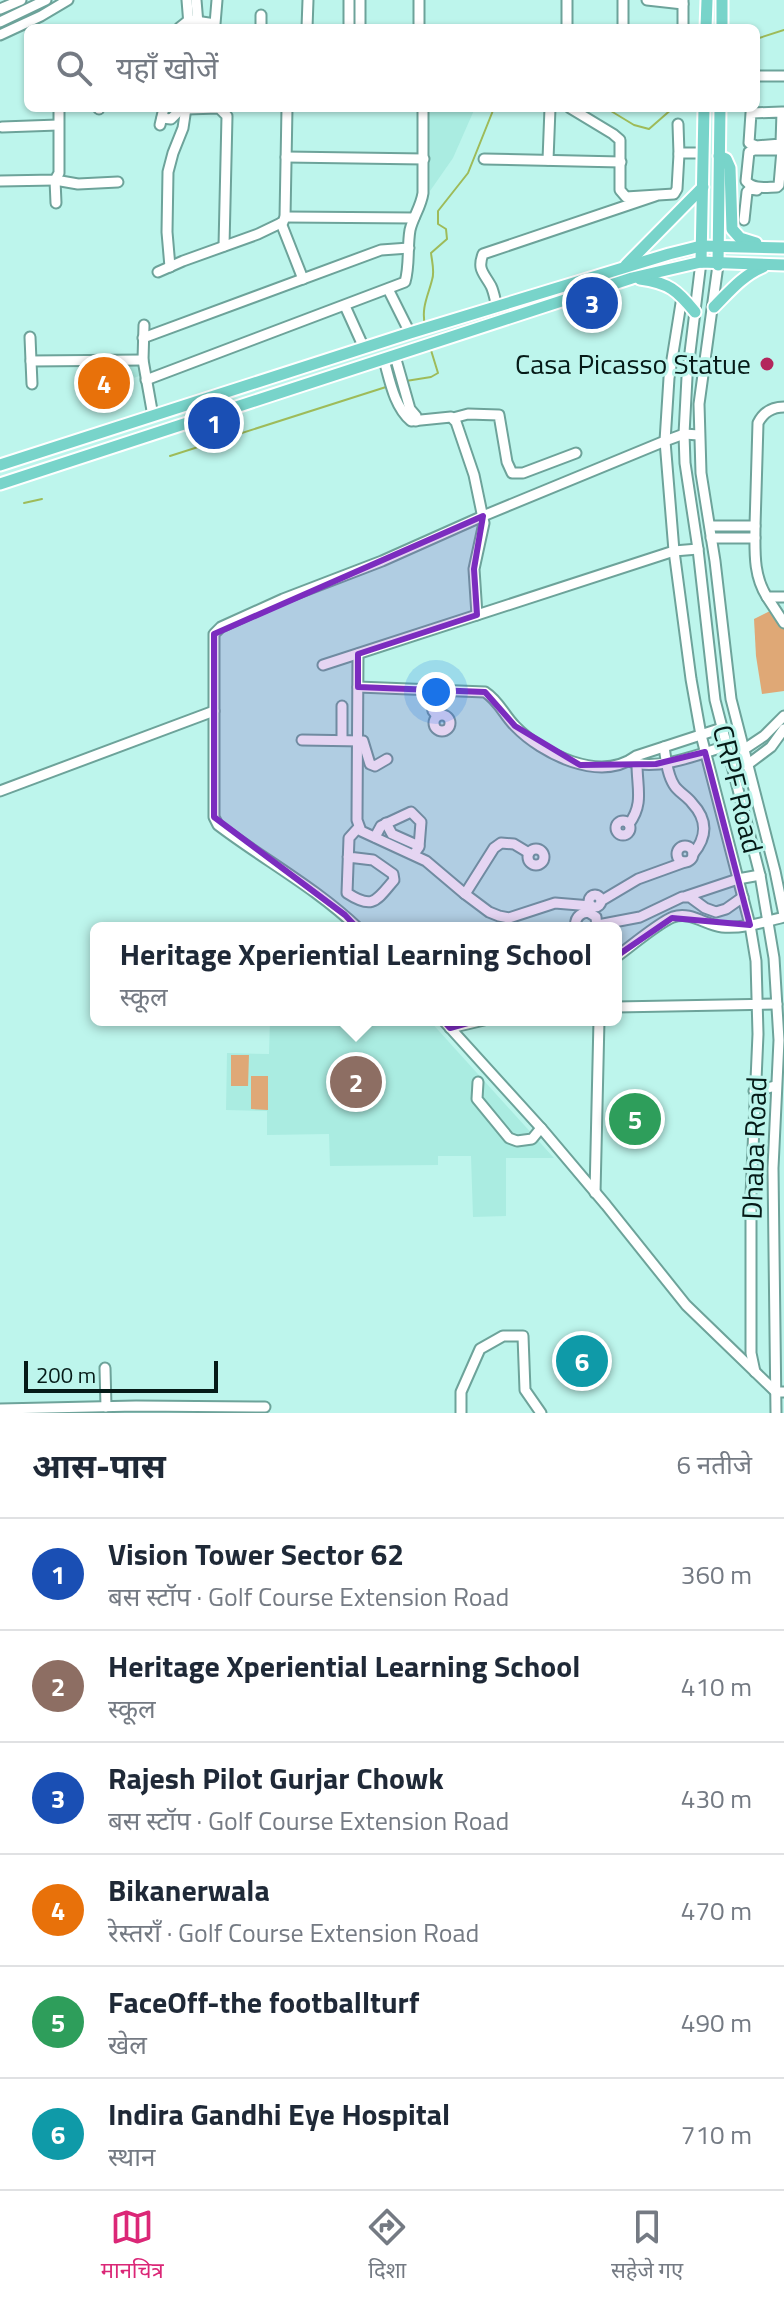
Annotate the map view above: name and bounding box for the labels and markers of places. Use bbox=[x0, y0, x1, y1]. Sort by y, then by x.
pin: 3 bbox=[566, 273, 618, 333]
place label: Casa Picasso Statue bbox=[515, 342, 751, 385]
pin: 4 bbox=[78, 353, 130, 413]
marker: Casa Picasso Statue bbox=[758, 355, 776, 373]
pin: 1 bbox=[188, 393, 240, 453]
pin: 2 bbox=[330, 1052, 382, 1112]
pin: 5 bbox=[609, 1089, 661, 1149]
pin: 6 bbox=[556, 1331, 608, 1391]

